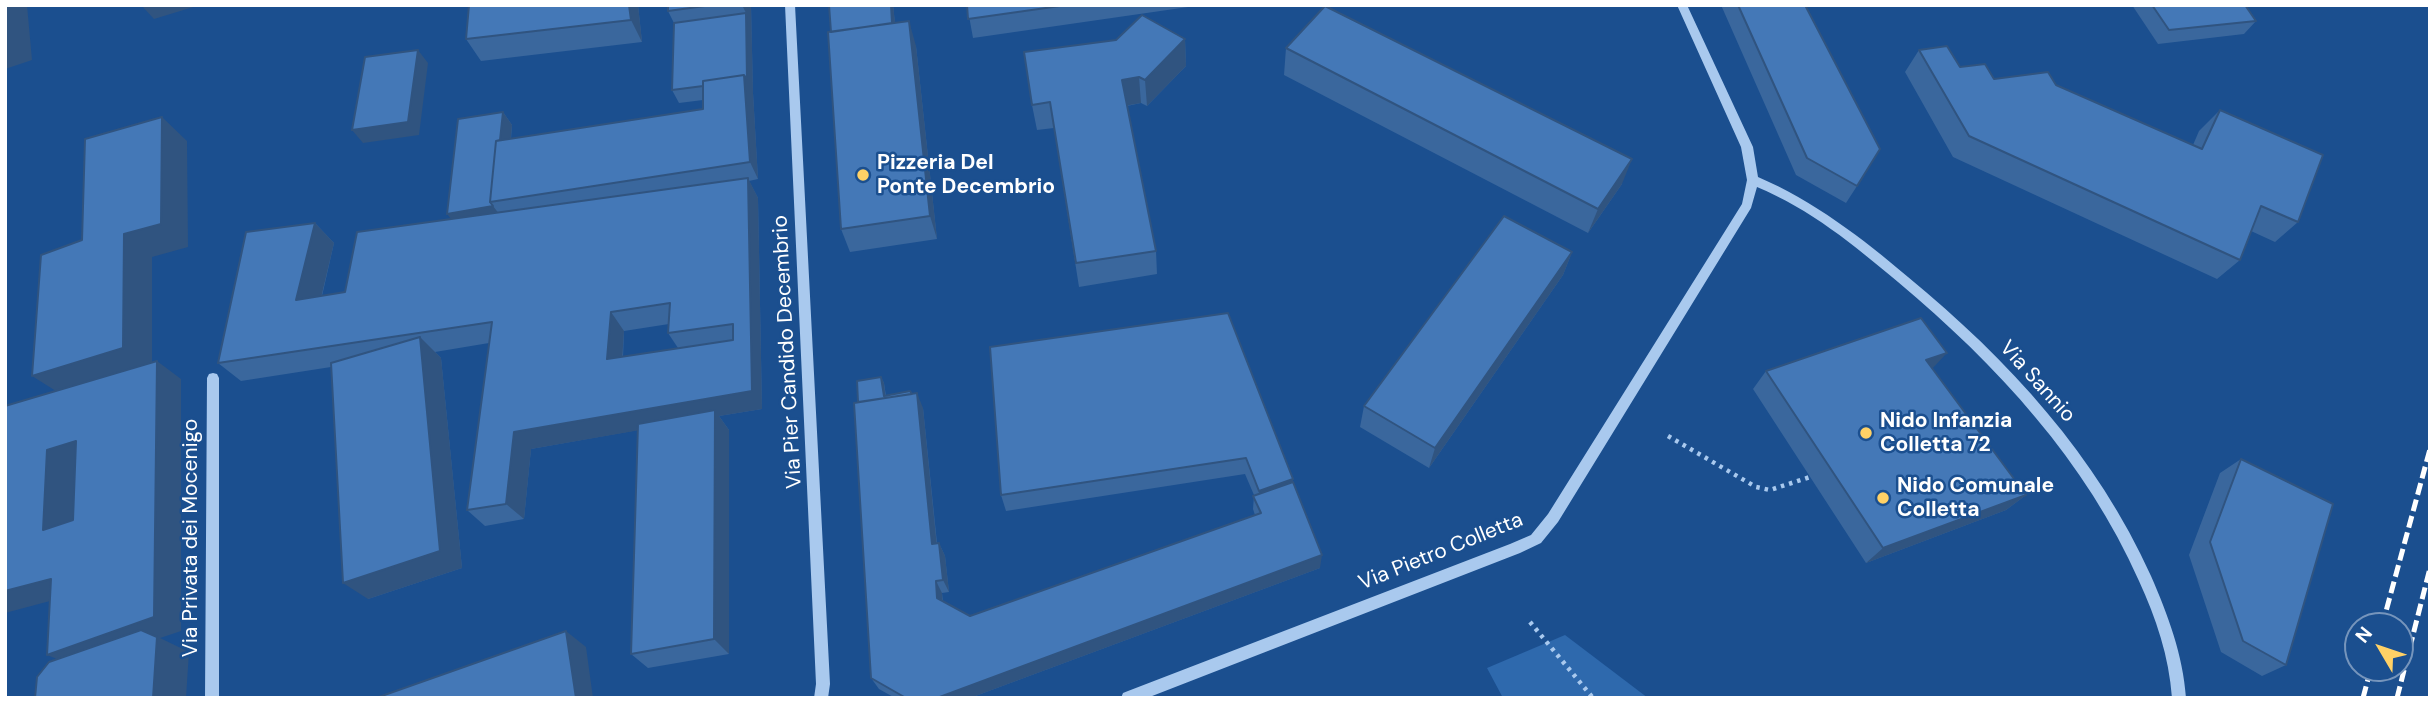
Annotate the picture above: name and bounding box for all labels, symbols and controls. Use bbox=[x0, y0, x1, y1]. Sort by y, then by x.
place label: Pizzeria Del Ponte Decembrio bbox=[877, 150, 1055, 200]
marker: Pizzeria Del Ponte Decembrio bbox=[855, 167, 871, 183]
street label: Via Pier Candido Decembrio bbox=[768, 215, 808, 489]
street label: Via Sannio bbox=[1994, 336, 2080, 428]
place label: Nido Infanzia Colletta 72 bbox=[1880, 408, 2012, 458]
street label: Via Privata dei Mocenigo bbox=[178, 419, 204, 657]
marker: Nido Infanzia Colletta 72 bbox=[1858, 425, 1874, 441]
place label: Nido Comunale Colletta bbox=[1897, 473, 2054, 523]
marker: Nido Comunale Colletta bbox=[1875, 490, 1891, 506]
street label: Via Pietro Colletta bbox=[1355, 508, 1527, 596]
north arrow bbox=[2344, 612, 2414, 682]
text: N bbox=[2350, 621, 2378, 648]

